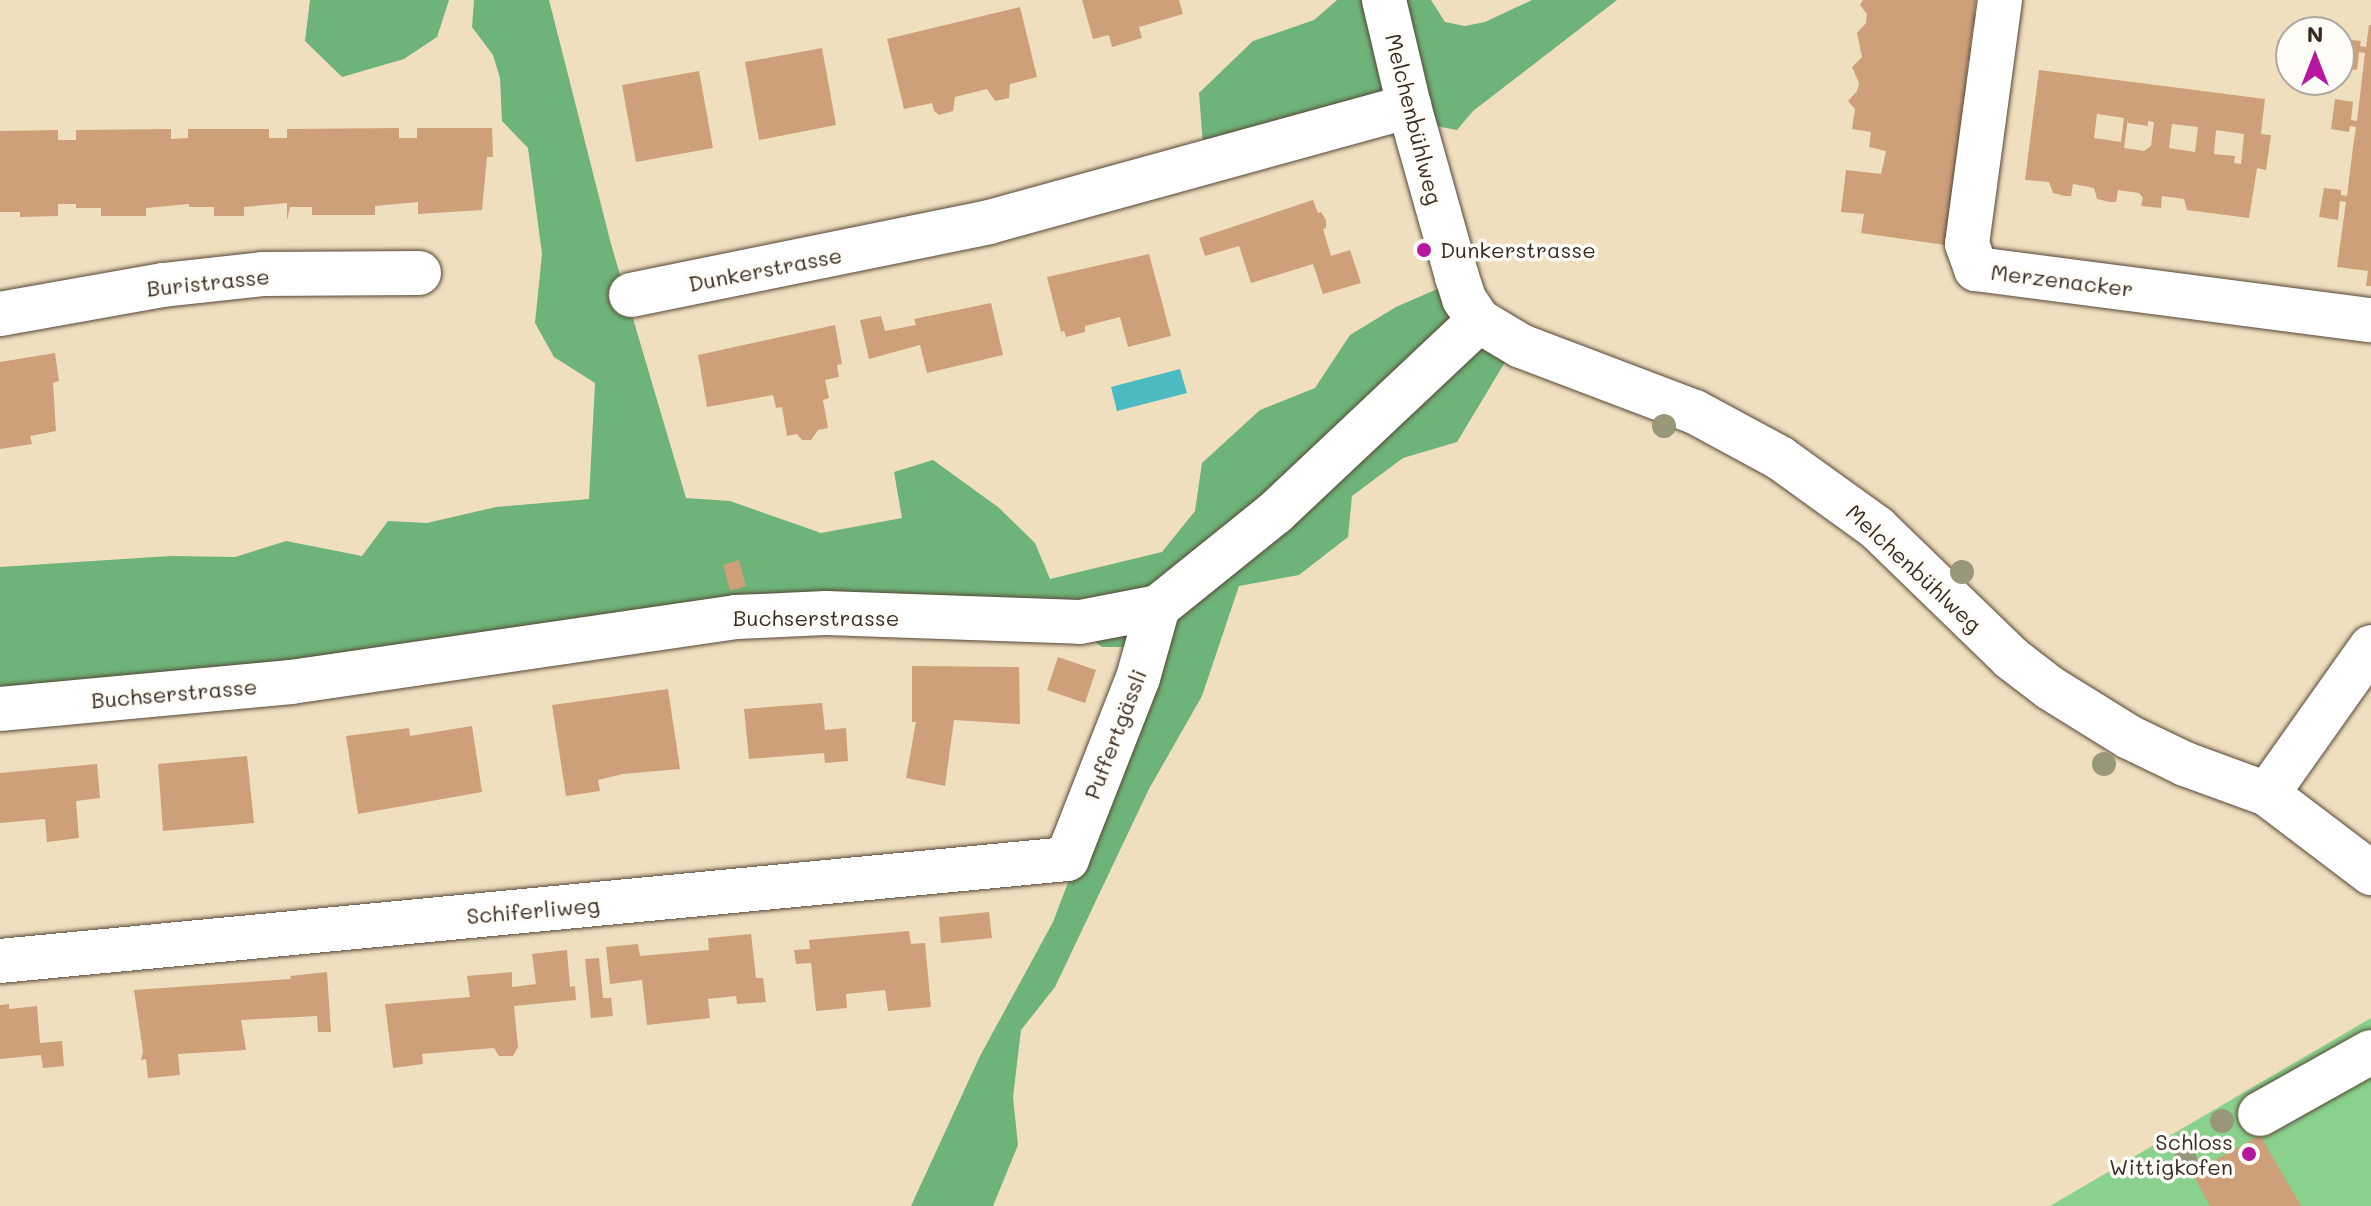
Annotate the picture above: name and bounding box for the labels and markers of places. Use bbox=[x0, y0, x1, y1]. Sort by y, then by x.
place label: Dunkerstrasse bbox=[1440, 237, 1596, 263]
marker: Dunkerstrasse bbox=[1415, 241, 1433, 259]
place label: Schloss Wittigkofen bbox=[2109, 1128, 2233, 1180]
marker: Schloss Wittigkofen bbox=[2240, 1145, 2258, 1163]

